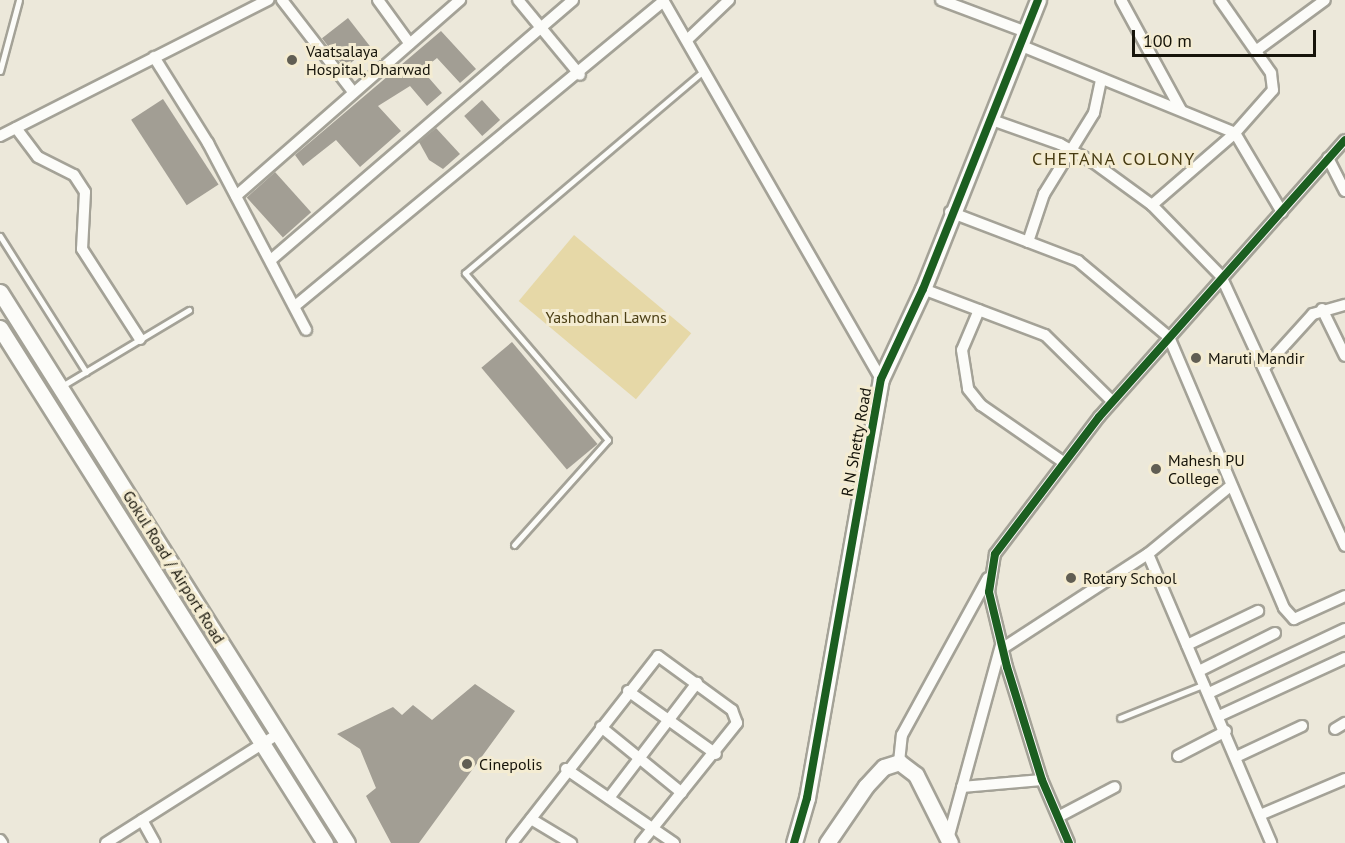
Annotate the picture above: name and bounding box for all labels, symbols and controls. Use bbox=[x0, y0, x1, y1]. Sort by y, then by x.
scale bar bbox=[1135, 18, 1320, 56]
text: 100 m bbox=[1143, 29, 1192, 52]
place label: Vaatsalaya Hospital, Dharwad bbox=[306, 41, 432, 79]
marker: Vaatsalaya Hospital, Dharwad bbox=[283, 51, 301, 69]
district label: CHETANA COLONY bbox=[1032, 148, 1196, 170]
park label: Yashodhan Lawns bbox=[545, 307, 667, 327]
place label: Maruti Mandir bbox=[1208, 348, 1304, 368]
marker: Maruti Mandir bbox=[1189, 351, 1203, 365]
street label: R N Shetty Road bbox=[837, 386, 875, 498]
place label: Mahesh PU College bbox=[1168, 450, 1245, 488]
marker: Mahesh PU College bbox=[1149, 462, 1163, 476]
street label: Gokul Road / Airport Road bbox=[119, 487, 229, 647]
place label: Rotary School bbox=[1083, 568, 1177, 588]
marker: Rotary School bbox=[1064, 571, 1078, 585]
place label: Cinepolis bbox=[479, 754, 542, 774]
marker: Cinepolis bbox=[460, 757, 474, 771]

